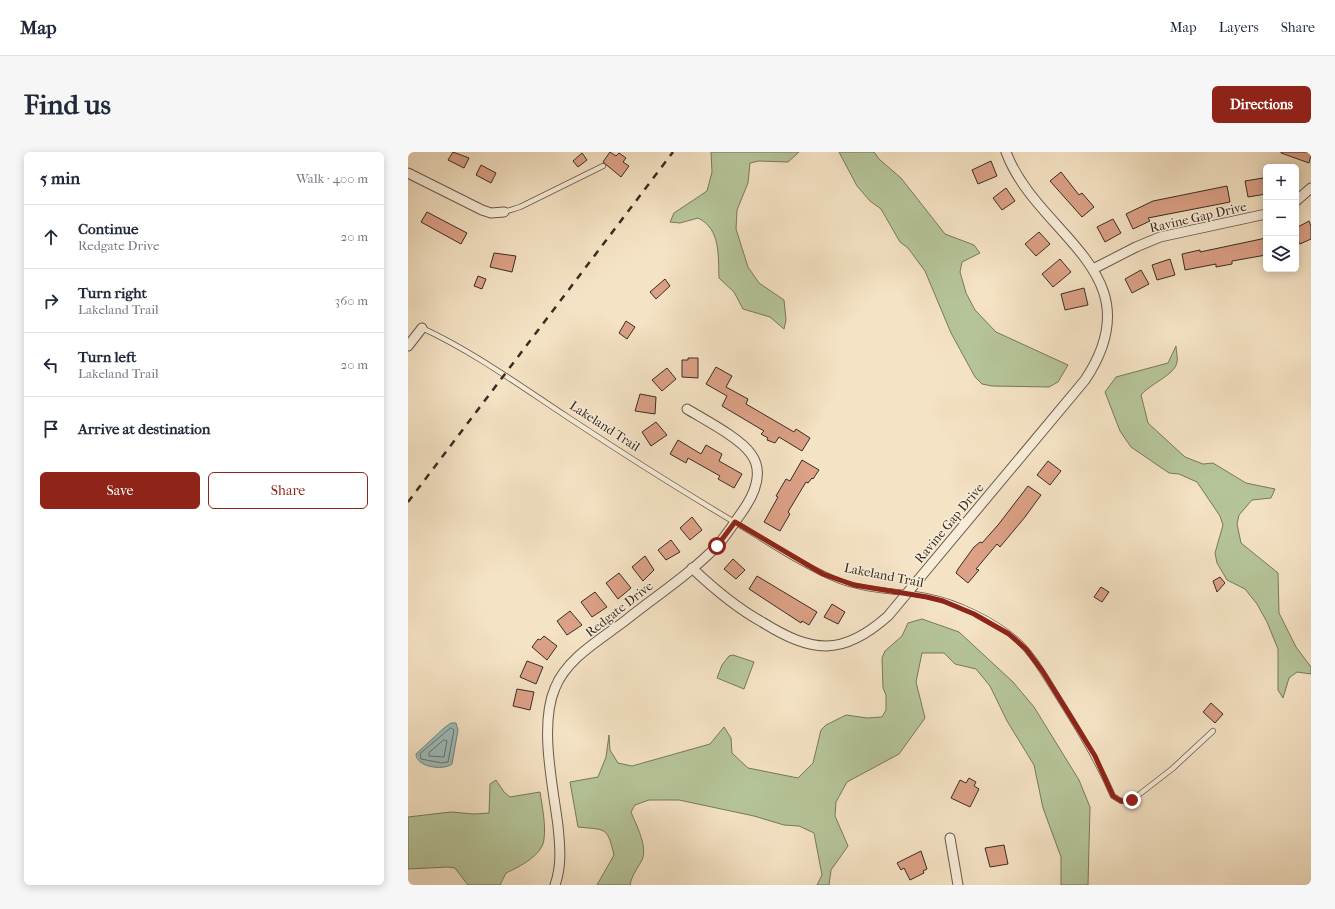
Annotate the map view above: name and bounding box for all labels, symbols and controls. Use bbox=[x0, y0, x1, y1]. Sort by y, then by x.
text: Map bbox=[20, 17, 56, 39]
text: Map bbox=[1170, 19, 1197, 36]
text: Layers bbox=[1219, 19, 1259, 36]
text: Share bbox=[1281, 19, 1315, 36]
button: Directions bbox=[1212, 86, 1311, 123]
text: Find us bbox=[24, 88, 111, 121]
map controls bbox=[1263, 164, 1299, 272]
button: + bbox=[1263, 164, 1299, 200]
text: 5 min bbox=[40, 168, 80, 188]
text: Walk · 400 m bbox=[296, 171, 368, 186]
street label: Ravine Gap Drive bbox=[1148, 198, 1249, 235]
button: − bbox=[1263, 200, 1299, 236]
text: Continue bbox=[78, 220, 138, 238]
icon: ahead bbox=[40, 226, 62, 248]
text: 20 m bbox=[341, 229, 368, 244]
button: layers bbox=[1263, 236, 1299, 272]
text: Redgate Drive bbox=[78, 238, 159, 253]
text: Turn right bbox=[78, 284, 147, 302]
icon: right bbox=[40, 290, 62, 312]
text: 360 m bbox=[335, 293, 368, 308]
text: Lakeland Trail bbox=[78, 302, 159, 317]
text: Turn left bbox=[78, 348, 136, 366]
icon: left bbox=[40, 354, 62, 376]
text: 20 m bbox=[341, 357, 368, 372]
text: Lakeland Trail bbox=[78, 366, 159, 381]
street label: Lakeland Trail bbox=[567, 398, 643, 454]
icon: arrive bbox=[40, 418, 62, 440]
text: Arrive at destination bbox=[78, 420, 210, 438]
button: Save bbox=[40, 472, 200, 509]
button: Share bbox=[208, 472, 368, 509]
street label: Ravine Gap Drive bbox=[911, 480, 987, 566]
route start bbox=[708, 537, 726, 555]
street label: Lakeland Trail bbox=[843, 560, 925, 590]
street label: Redgate Drive bbox=[582, 578, 656, 640]
route end bbox=[1123, 791, 1141, 809]

